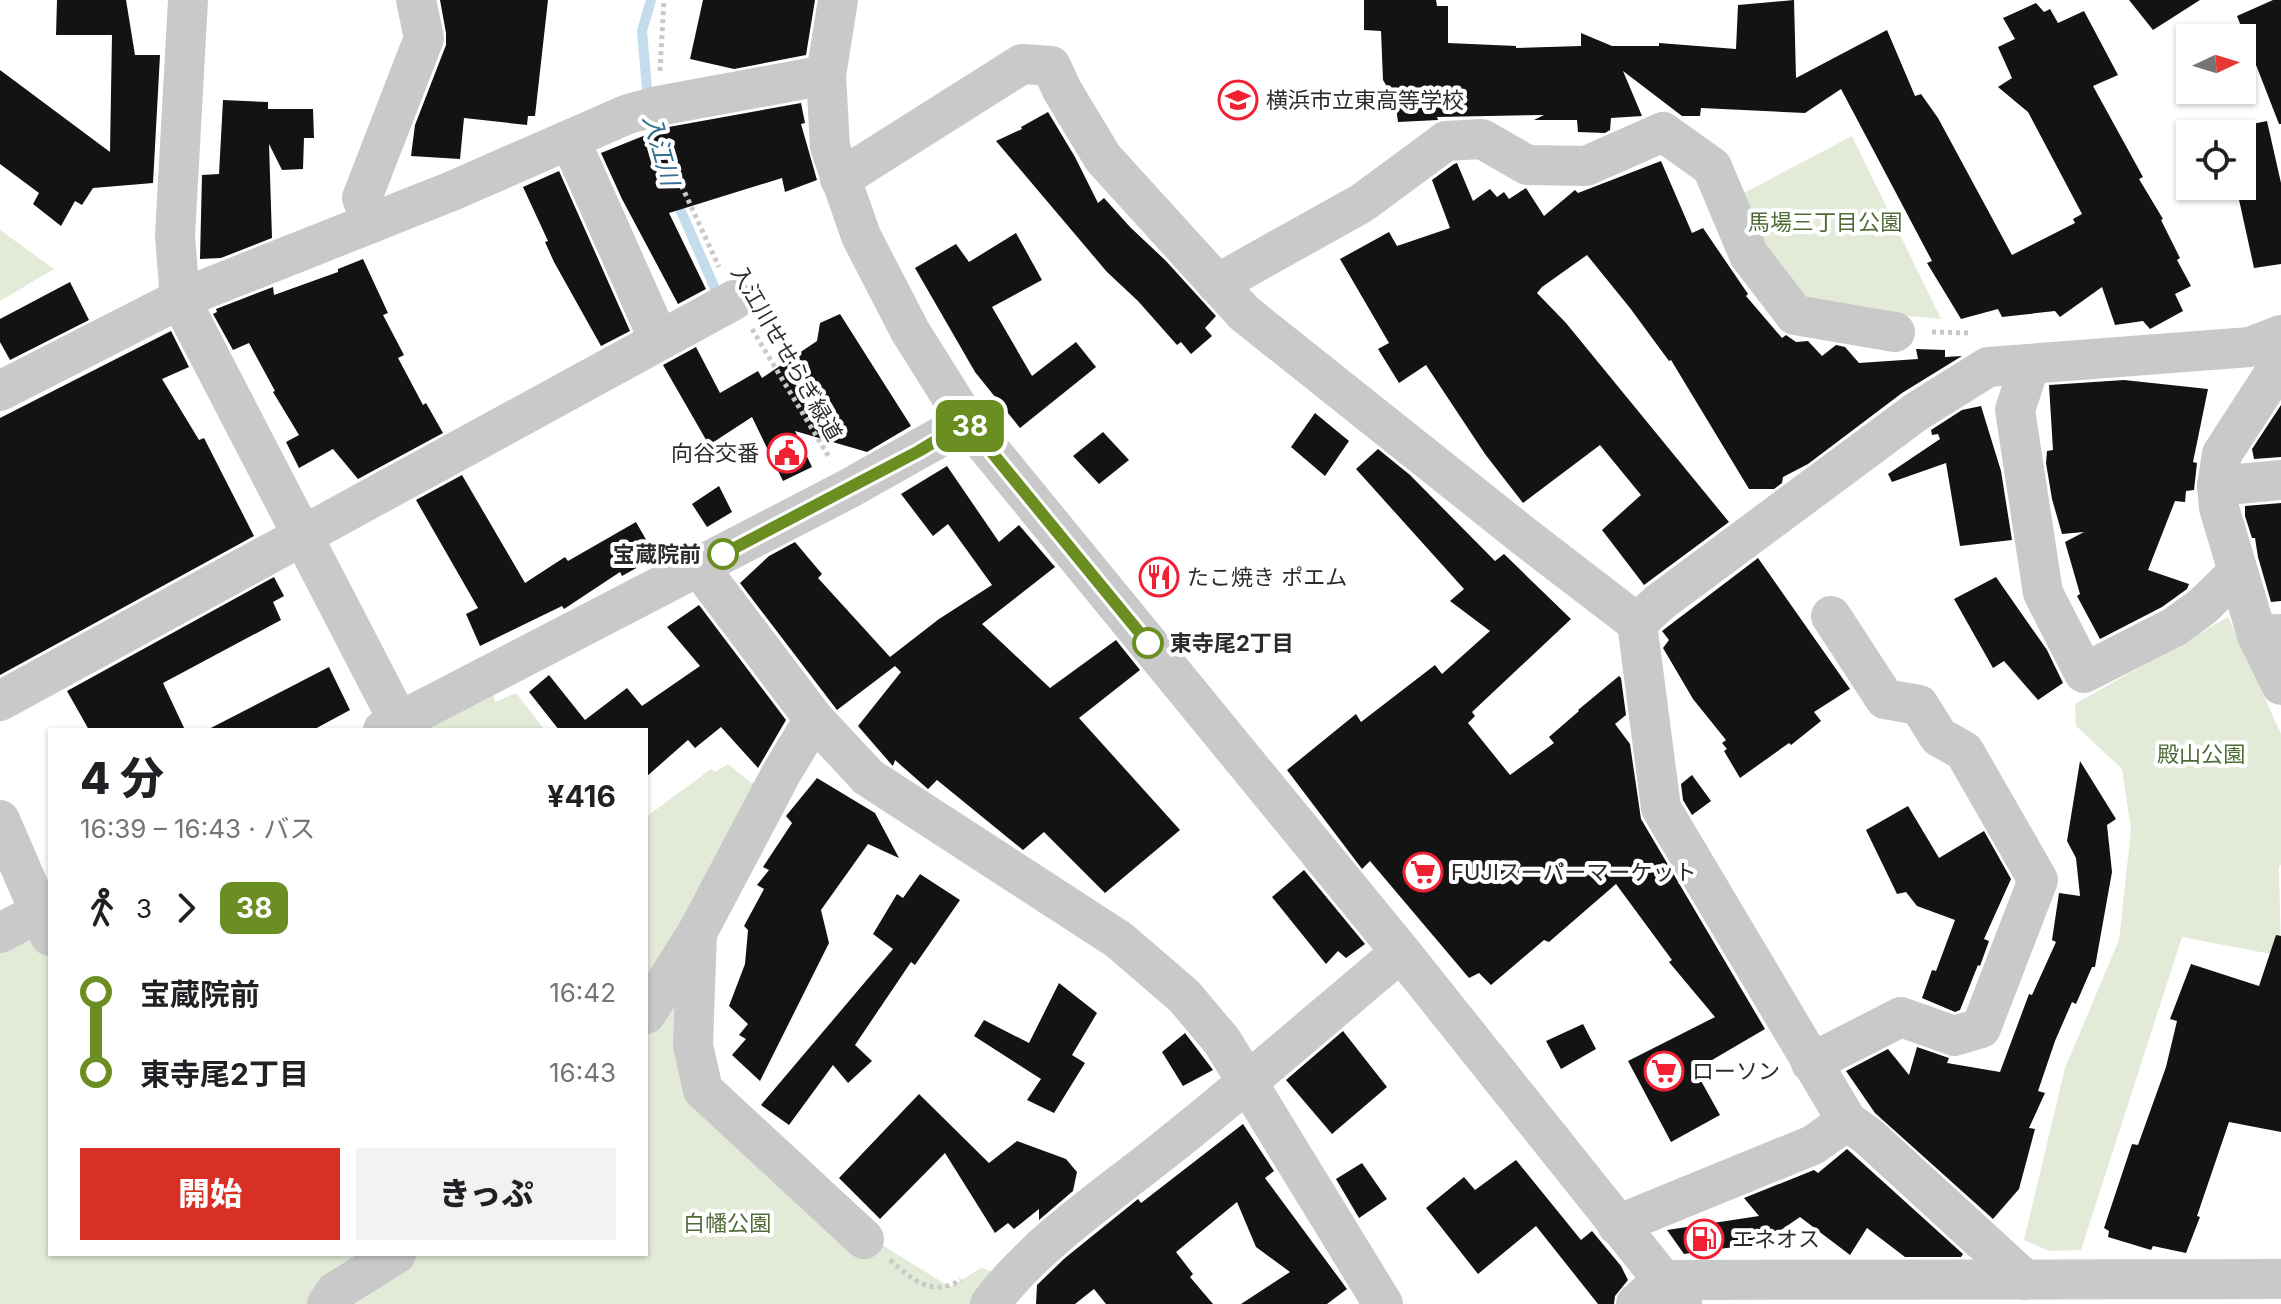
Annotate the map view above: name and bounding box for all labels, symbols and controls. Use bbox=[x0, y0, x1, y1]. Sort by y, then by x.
north arrow bbox=[2176, 24, 2256, 104]
map controls bbox=[2176, 24, 2256, 200]
school or university icon: 横浜市立東高等学校 bbox=[1217, 79, 1259, 121]
place label: 横浜市立東高等学校 bbox=[1266, 87, 1464, 113]
water label: 入江川 bbox=[637, 111, 686, 191]
button: locate bbox=[2176, 120, 2256, 200]
park label: 馬場三丁目公園 bbox=[1748, 209, 1902, 235]
street label: 入江川せせらぎ緑道 bbox=[726, 261, 848, 445]
line badge: 38 bbox=[934, 400, 1006, 452]
text: 38 bbox=[952, 409, 988, 443]
public building icon: 向谷交番 bbox=[766, 432, 808, 474]
place label: 向谷交番 bbox=[671, 440, 759, 466]
marker: 宝蔵院前 bbox=[708, 539, 738, 569]
place label: 宝蔵院前 bbox=[613, 541, 701, 567]
restaurant icon: たこ焼き ポエム bbox=[1138, 556, 1180, 598]
place label: たこ焼き ポエム bbox=[1187, 564, 1347, 590]
marker: 東寺尾2丁目 bbox=[1133, 628, 1163, 658]
place label: 東寺尾2丁目 bbox=[1170, 630, 1294, 656]
park label: 殿山公園 bbox=[2157, 741, 2245, 767]
text: 4 分 bbox=[80, 751, 164, 805]
text: ¥416 bbox=[547, 778, 616, 814]
text: 16:39 – 16:43 · バス bbox=[80, 813, 315, 844]
supermarket icon: FUJIスーパーマーケット bbox=[1402, 851, 1444, 893]
place label: FUJIスーパーマーケット bbox=[1451, 859, 1697, 885]
icon: walk bbox=[80, 886, 124, 930]
icon: forward bbox=[164, 886, 208, 930]
text: 38 bbox=[236, 891, 272, 925]
text: 3 bbox=[136, 893, 152, 924]
text: 宝蔵院前 bbox=[140, 976, 260, 1012]
text: 16:42 bbox=[549, 977, 616, 1008]
supermarket icon: ローソン bbox=[1643, 1050, 1685, 1092]
text: 東寺尾2丁目 bbox=[140, 1056, 309, 1092]
text: 16:43 bbox=[549, 1057, 616, 1088]
place label: ローソン bbox=[1692, 1058, 1780, 1084]
button: 開始 bbox=[80, 1148, 340, 1240]
button: きっぷ bbox=[356, 1148, 616, 1240]
park label: 白幡公園 bbox=[683, 1210, 771, 1236]
fuel station icon: エネオス bbox=[1683, 1218, 1725, 1260]
place label: エネオス bbox=[1732, 1226, 1820, 1252]

